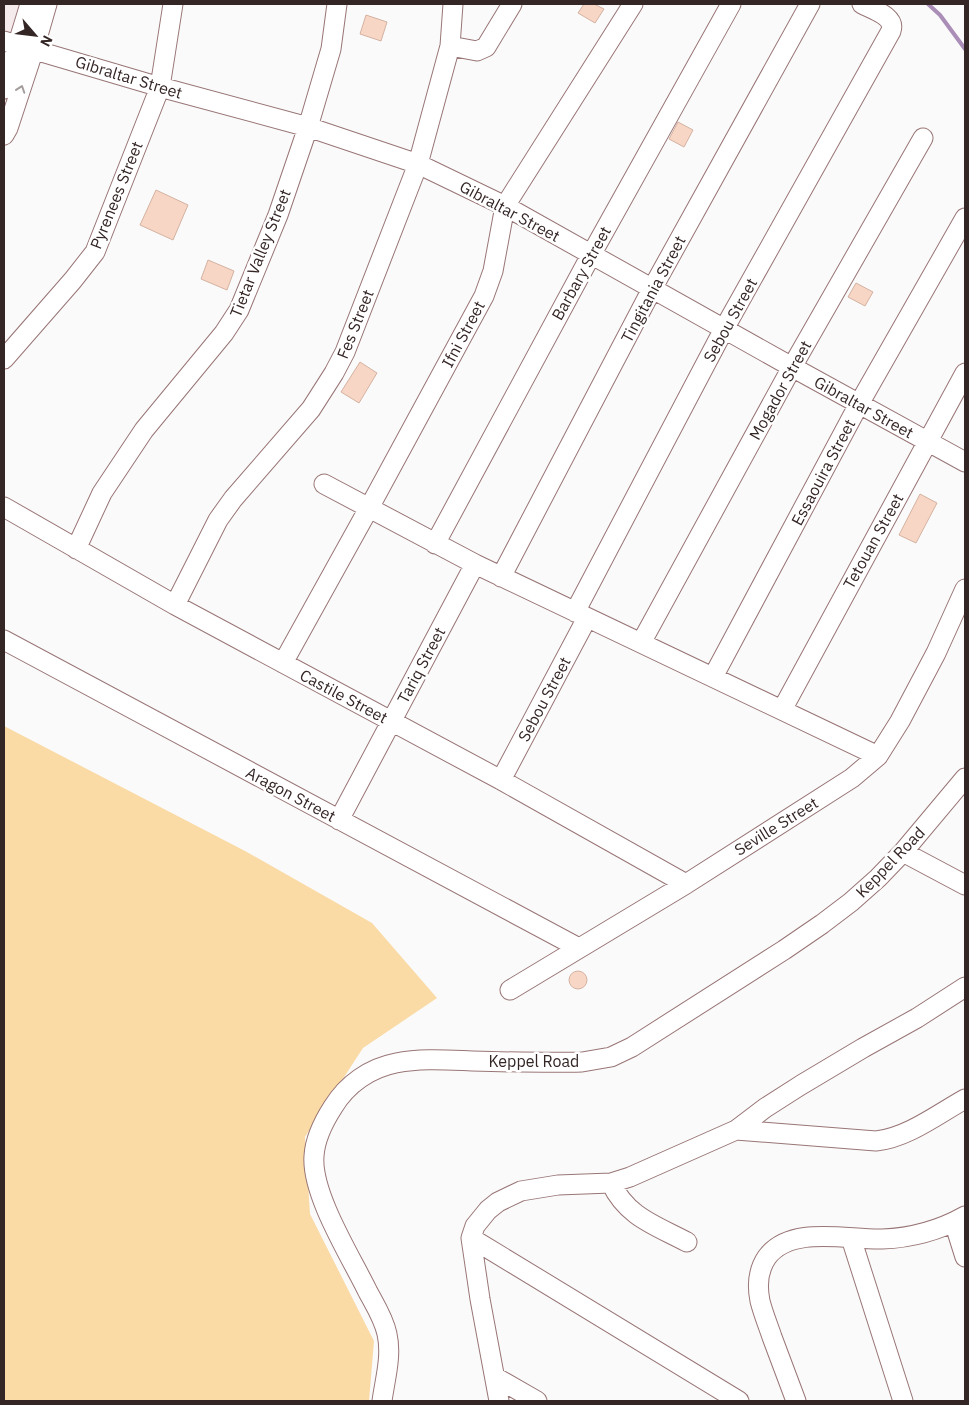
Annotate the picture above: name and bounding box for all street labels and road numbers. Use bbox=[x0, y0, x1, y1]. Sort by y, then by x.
street label: Gibraltar Street bbox=[73, 51, 185, 103]
street label: Pyrenees Street bbox=[85, 138, 147, 252]
street label: Gibraltar Street bbox=[456, 176, 564, 246]
street label: Tietar Valley Street bbox=[225, 186, 295, 320]
street label: Barbary Street bbox=[547, 223, 615, 323]
street label: Tingitania Street bbox=[616, 232, 690, 346]
street label: Sebou Street bbox=[699, 274, 761, 366]
street label: Fes Street bbox=[332, 287, 378, 361]
street label: Ifni Street bbox=[437, 297, 489, 371]
street label: Mogador Street bbox=[744, 337, 816, 443]
street label: Gibraltar Street bbox=[811, 371, 917, 443]
street label: Essaouira Street bbox=[787, 415, 859, 529]
street label: Tetouan Street bbox=[839, 490, 907, 592]
street label: Tariq Street bbox=[393, 623, 449, 707]
street label: Sebou Street bbox=[513, 653, 575, 745]
street label: Castile Street bbox=[297, 665, 391, 727]
street label: Aragon Street bbox=[243, 762, 339, 826]
street label: Seville Street bbox=[730, 792, 822, 860]
street label: Keppel Road bbox=[851, 822, 929, 902]
street label: Keppel Road bbox=[489, 1051, 579, 1071]

